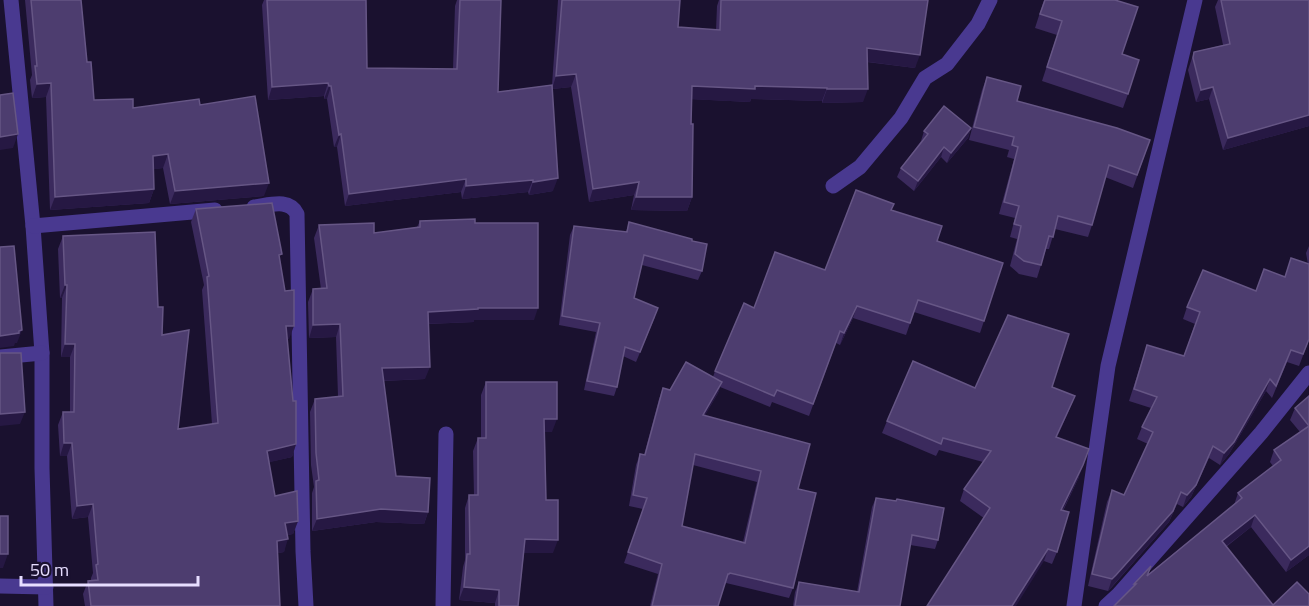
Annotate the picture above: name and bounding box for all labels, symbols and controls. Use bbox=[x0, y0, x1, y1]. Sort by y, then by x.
scale bar bbox=[21, 549, 198, 587]
text: 50 m bbox=[30, 556, 69, 583]

